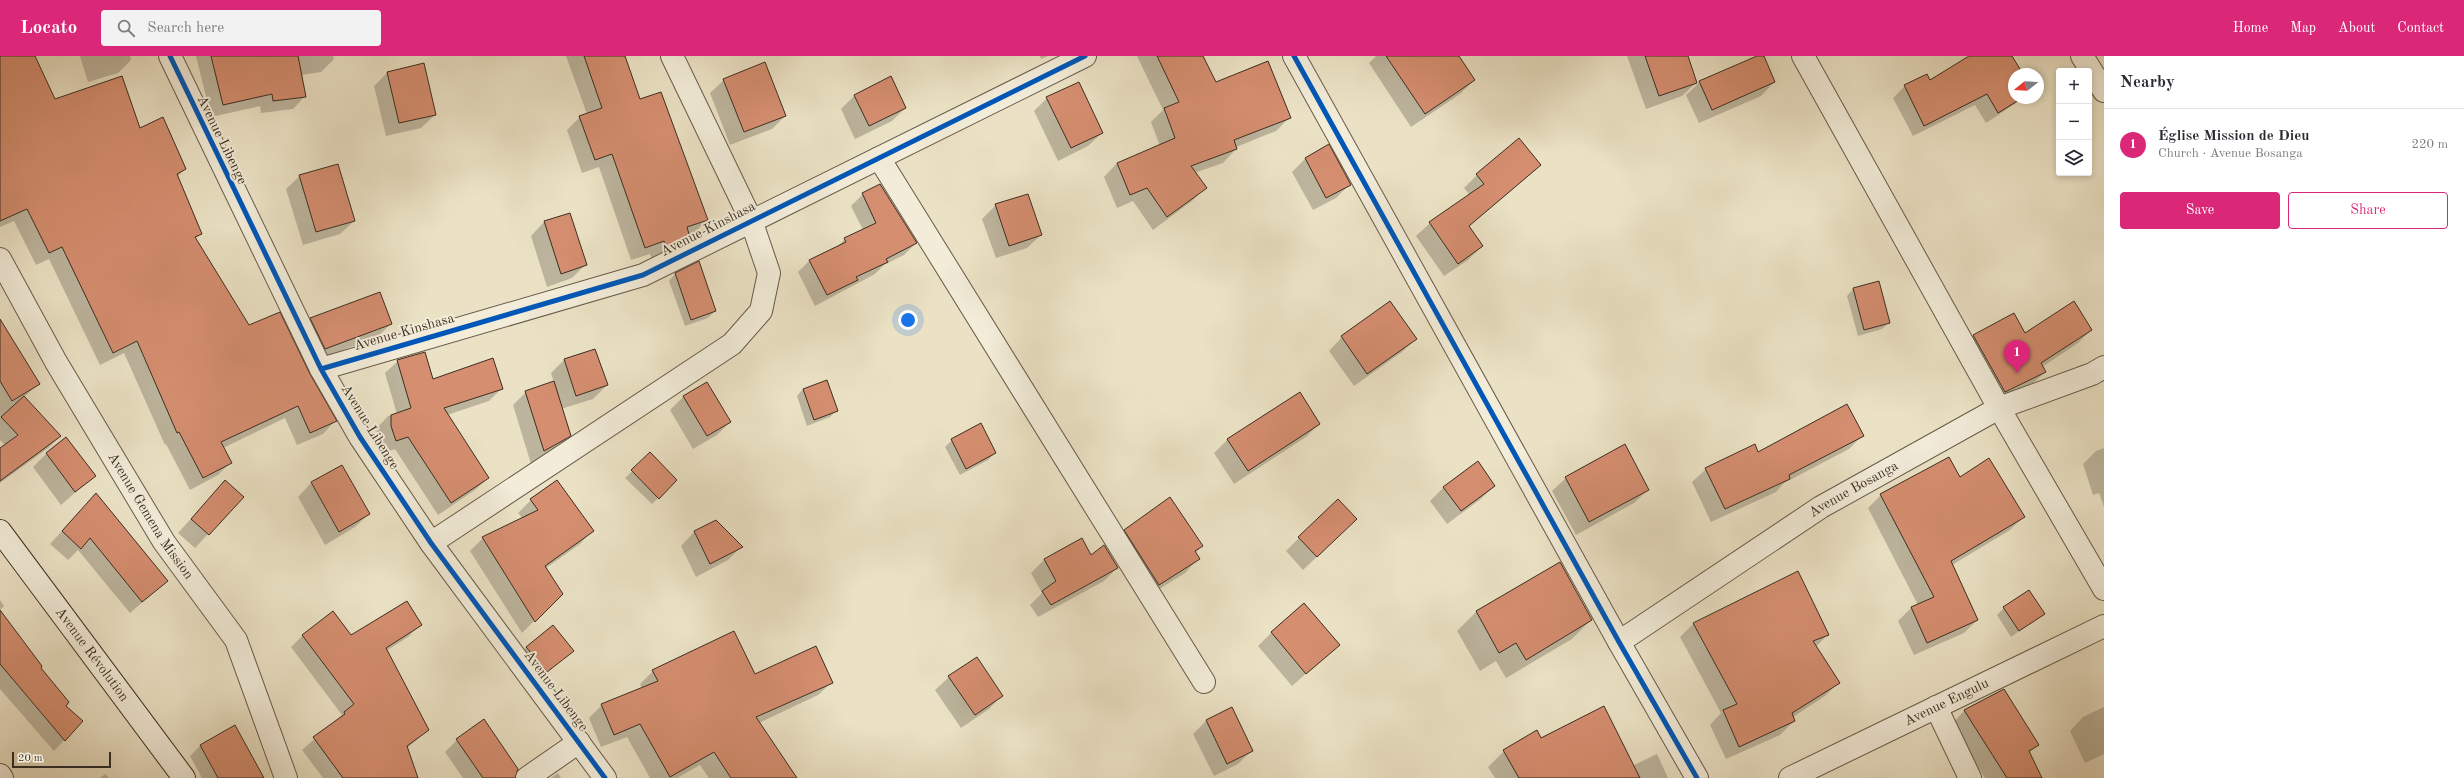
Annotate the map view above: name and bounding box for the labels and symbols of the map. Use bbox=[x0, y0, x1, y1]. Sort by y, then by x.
north arrow bbox=[2008, 68, 2044, 104]
street label: Avenue Libenge bbox=[195, 93, 249, 187]
street label: Avenue Kinshasa bbox=[659, 199, 758, 259]
your location bbox=[898, 310, 918, 330]
street label: Avenue Kinshasa bbox=[352, 311, 456, 353]
pin: 1 bbox=[2004, 340, 2030, 373]
street label: Avenue Libenge bbox=[338, 382, 402, 472]
street label: Avenue Gemena Mission bbox=[105, 450, 196, 582]
street label: Avenue Bosanga bbox=[1806, 459, 1901, 520]
street label: Avenue Révolution bbox=[53, 605, 132, 704]
street label: Avenue Libenge bbox=[521, 648, 591, 734]
street label: Avenue Engulu bbox=[1902, 676, 1992, 729]
scale bar bbox=[12, 750, 111, 769]

